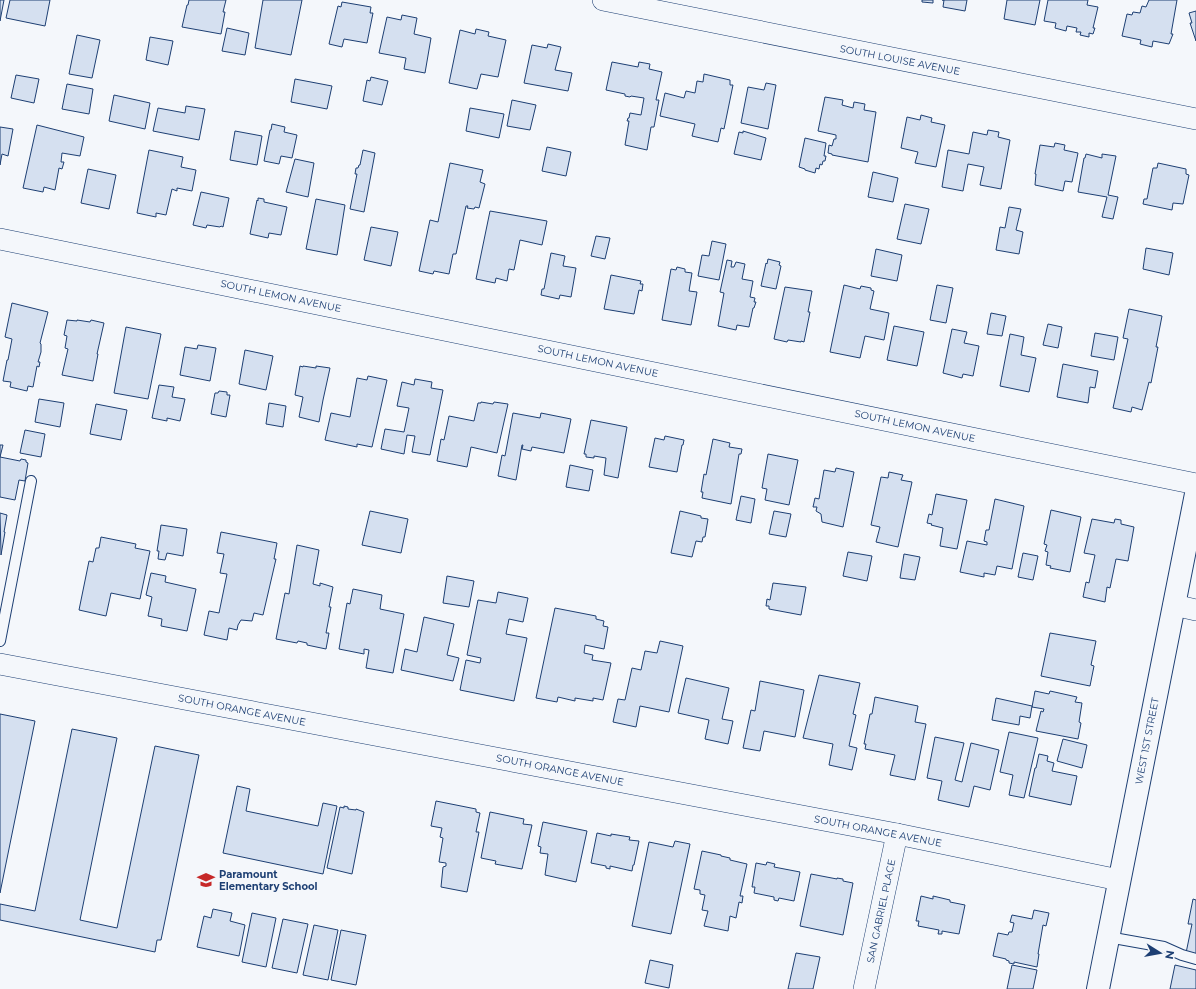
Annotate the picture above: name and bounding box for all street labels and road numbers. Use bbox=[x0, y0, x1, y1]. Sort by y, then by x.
street label: SOUTH LOUISE AVENUE bbox=[839, 42, 962, 78]
street label: SOUTH LEMON AVENUE bbox=[219, 277, 343, 315]
street label: SOUTH LEMON AVENUE bbox=[536, 342, 660, 380]
street label: SOUTH LEMON AVENUE bbox=[853, 407, 977, 445]
street label: SOUTH ORANGE AVENUE bbox=[177, 691, 307, 729]
street label: WEST 1ST STREET bbox=[1132, 696, 1162, 786]
street label: SOUTH ORANGE AVENUE bbox=[495, 751, 625, 789]
street label: SOUTH ORANGE AVENUE bbox=[813, 812, 943, 850]
street label: SAN GABRIEL PLACE bbox=[864, 858, 898, 964]

